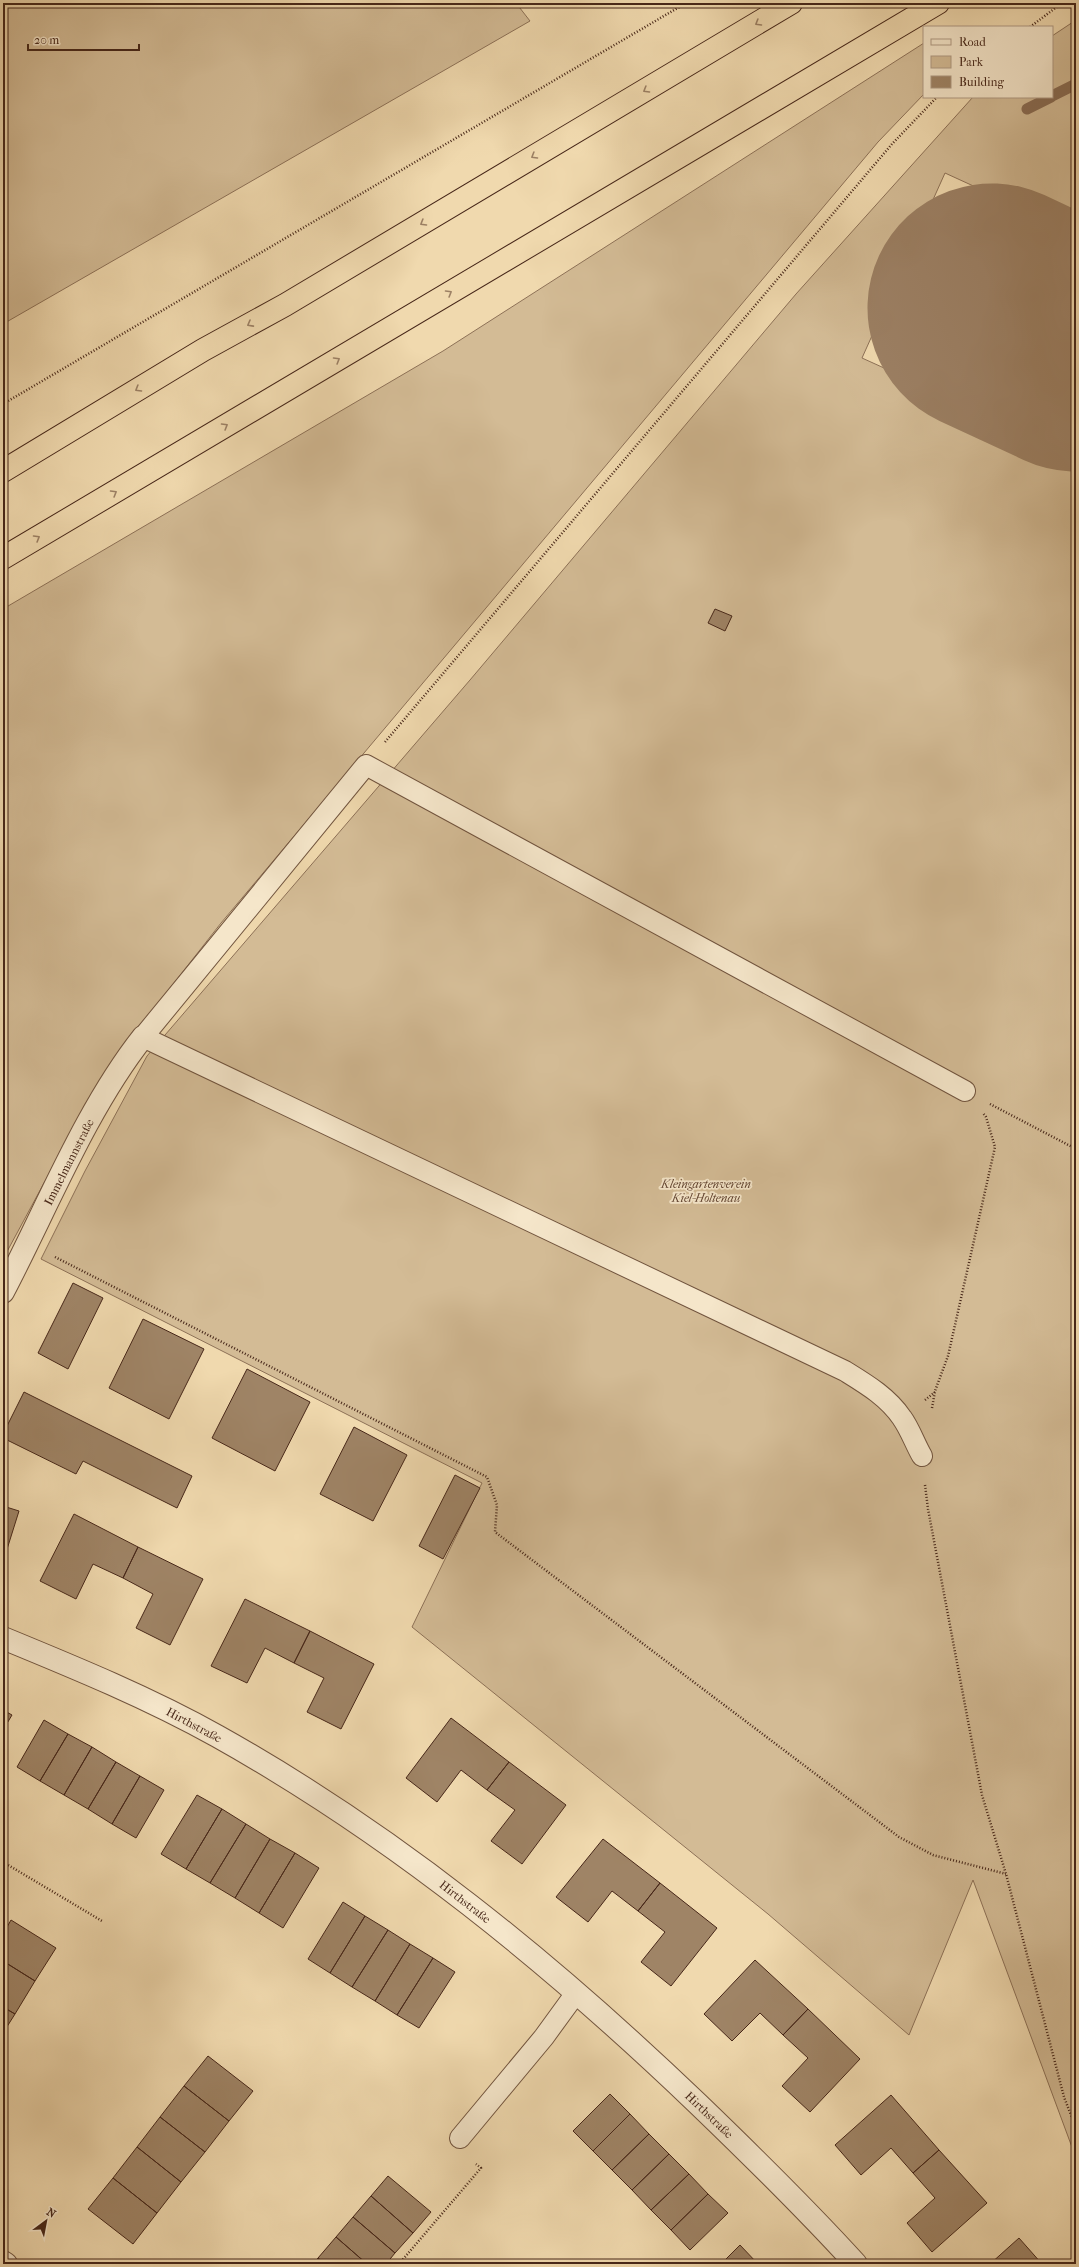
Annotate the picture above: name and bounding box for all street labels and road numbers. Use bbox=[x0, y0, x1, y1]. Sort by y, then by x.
street label: Immelmannstraße bbox=[41, 1116, 97, 1208]
street label: Hirthstraße bbox=[164, 1704, 224, 1746]
street label: Hirthstraße bbox=[437, 1878, 493, 1926]
street label: Hirthstraße bbox=[682, 2089, 736, 2141]

